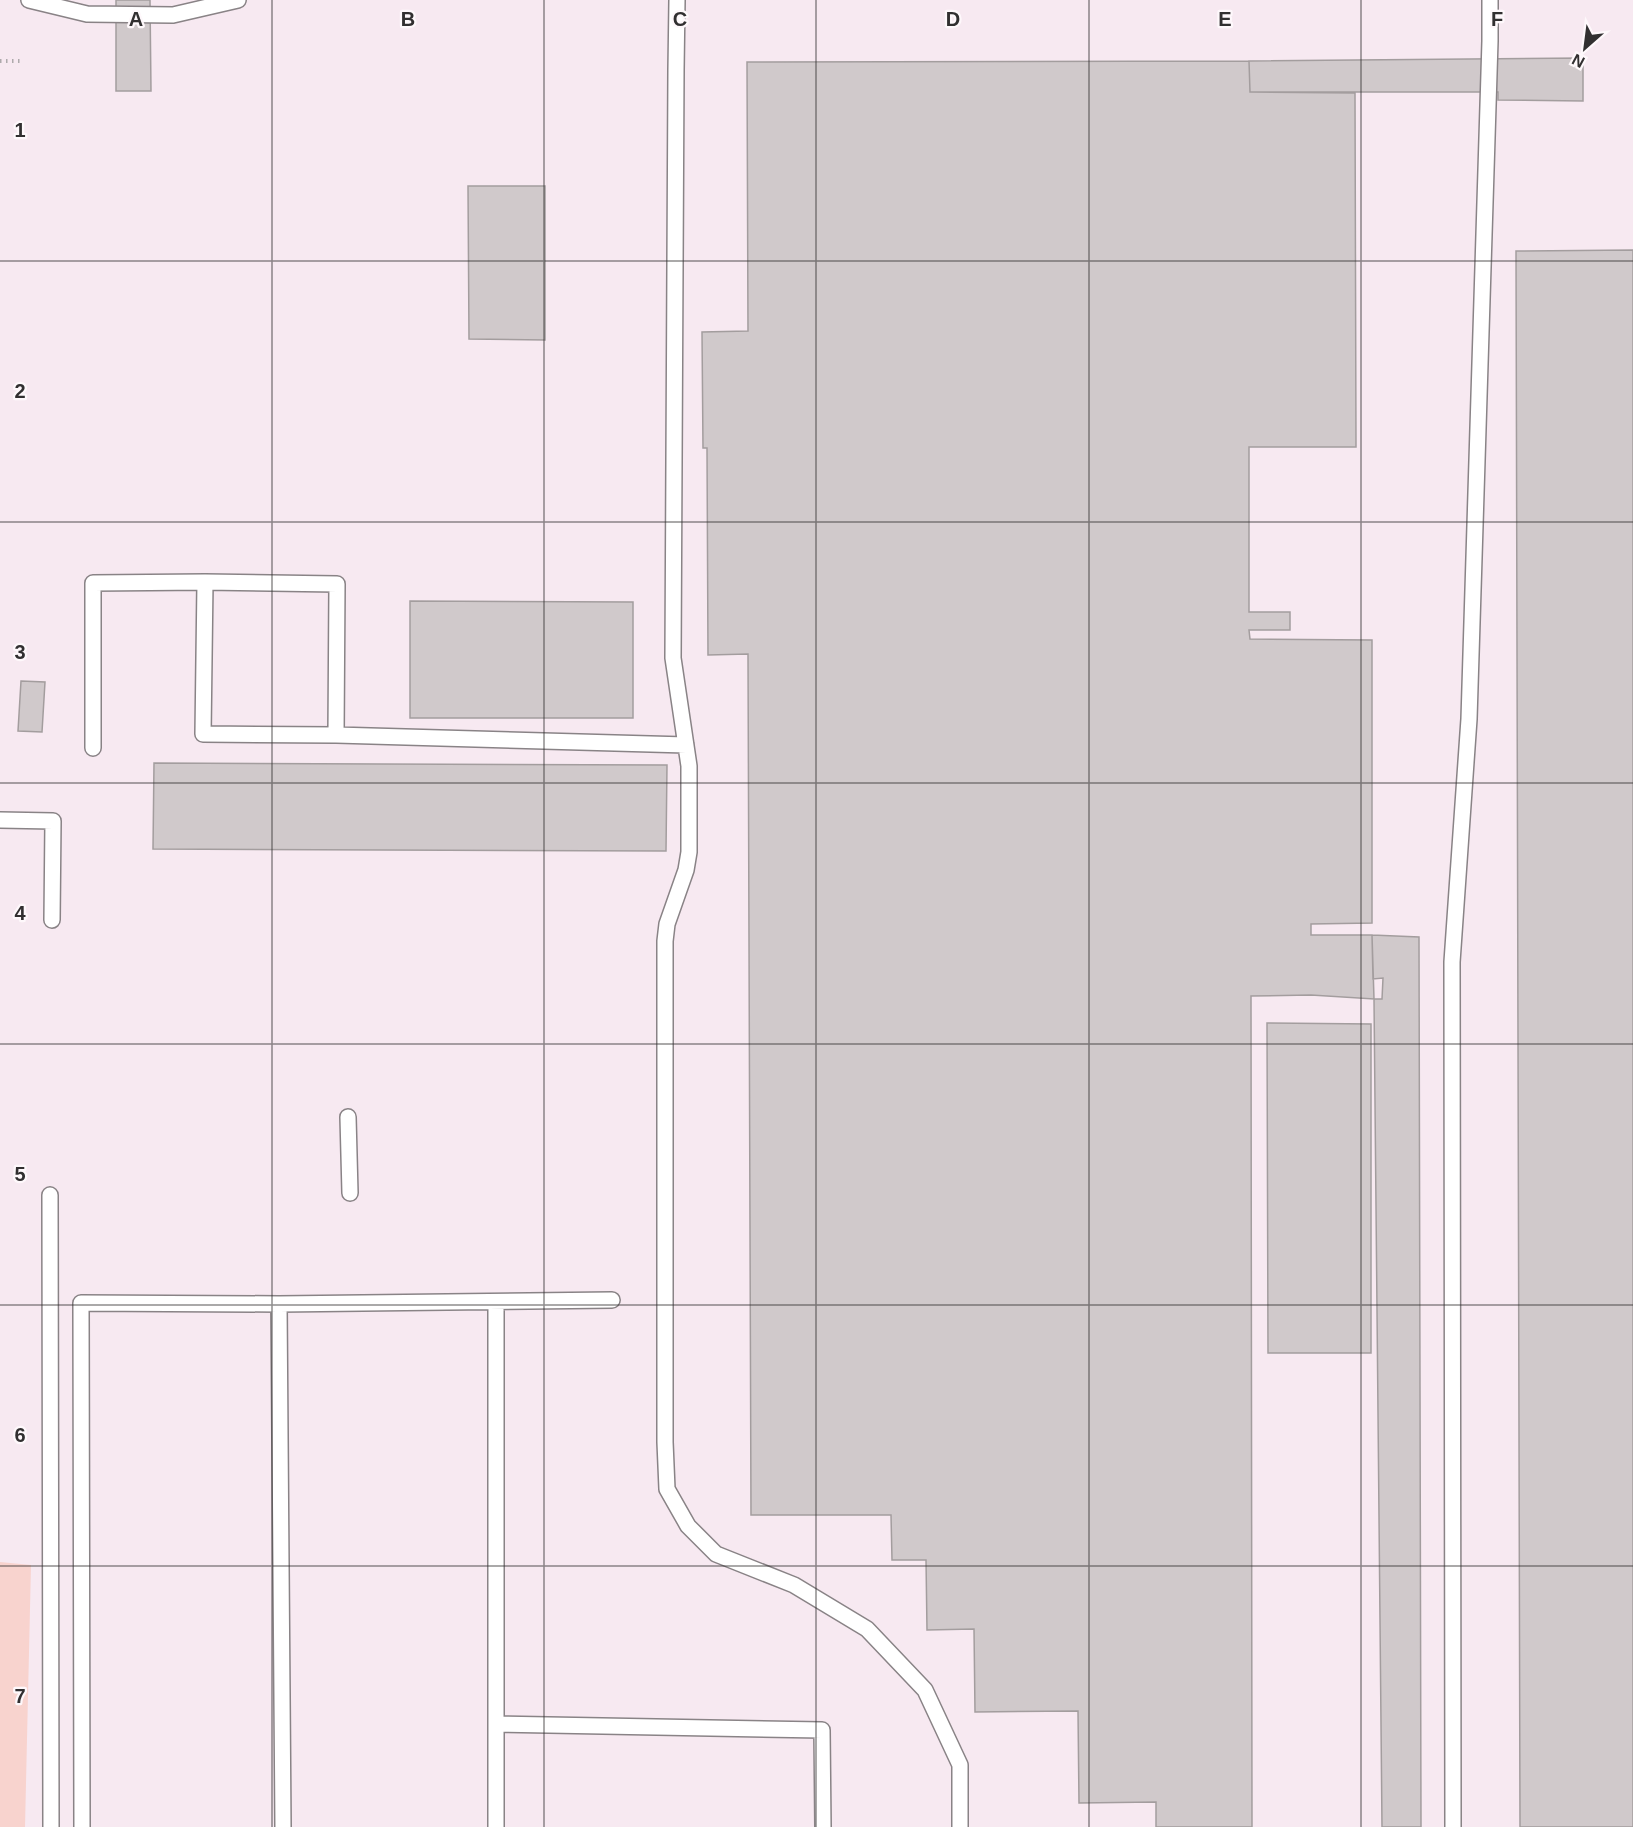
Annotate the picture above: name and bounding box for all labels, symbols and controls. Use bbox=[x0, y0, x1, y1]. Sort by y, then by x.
text: A bbox=[129, 8, 143, 30]
text: B bbox=[401, 8, 415, 30]
text: C bbox=[673, 8, 687, 30]
text: D bbox=[946, 8, 960, 30]
text: E bbox=[1218, 8, 1232, 30]
text: F bbox=[1491, 8, 1503, 30]
north arrow bbox=[1555, 18, 1615, 78]
text: N bbox=[1569, 51, 1587, 71]
text: 1 bbox=[14, 119, 26, 141]
text: 2 bbox=[14, 380, 26, 402]
text: 3 bbox=[14, 641, 26, 663]
text: 4 bbox=[14, 902, 26, 924]
text: 5 bbox=[14, 1163, 26, 1185]
text: 6 bbox=[14, 1424, 26, 1446]
text: 7 bbox=[14, 1685, 26, 1707]

